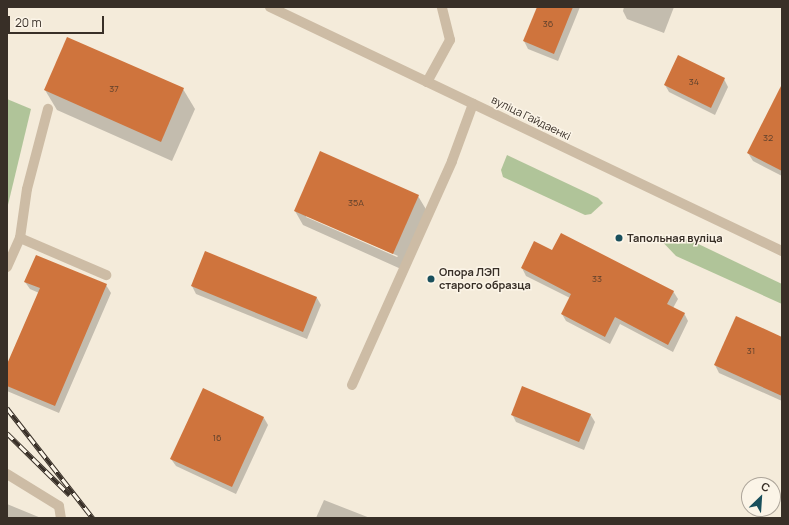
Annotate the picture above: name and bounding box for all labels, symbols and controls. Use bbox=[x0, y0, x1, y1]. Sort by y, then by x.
scale bar bbox=[10, 8, 106, 34]
text: 20 m bbox=[15, 14, 42, 31]
house number: 36 bbox=[543, 19, 553, 29]
house number: 34 bbox=[689, 77, 699, 87]
house number: 37 bbox=[109, 84, 119, 94]
street label: вуліца Гайдаенкі bbox=[489, 93, 573, 143]
house number: 32 bbox=[763, 133, 773, 143]
house number: 35А bbox=[348, 198, 364, 208]
place label: Тапольная вуліца bbox=[627, 231, 723, 245]
marker: Тапольная вуліца bbox=[614, 233, 624, 243]
place label: Опора ЛЭП старого образца bbox=[439, 266, 531, 292]
marker: Опора ЛЭП старого образца bbox=[426, 274, 436, 284]
house number: 33 bbox=[592, 274, 602, 284]
house number: 31 bbox=[747, 346, 755, 356]
house number: 16 bbox=[212, 433, 222, 443]
north arrow bbox=[741, 477, 781, 517]
text: С bbox=[759, 478, 773, 495]

